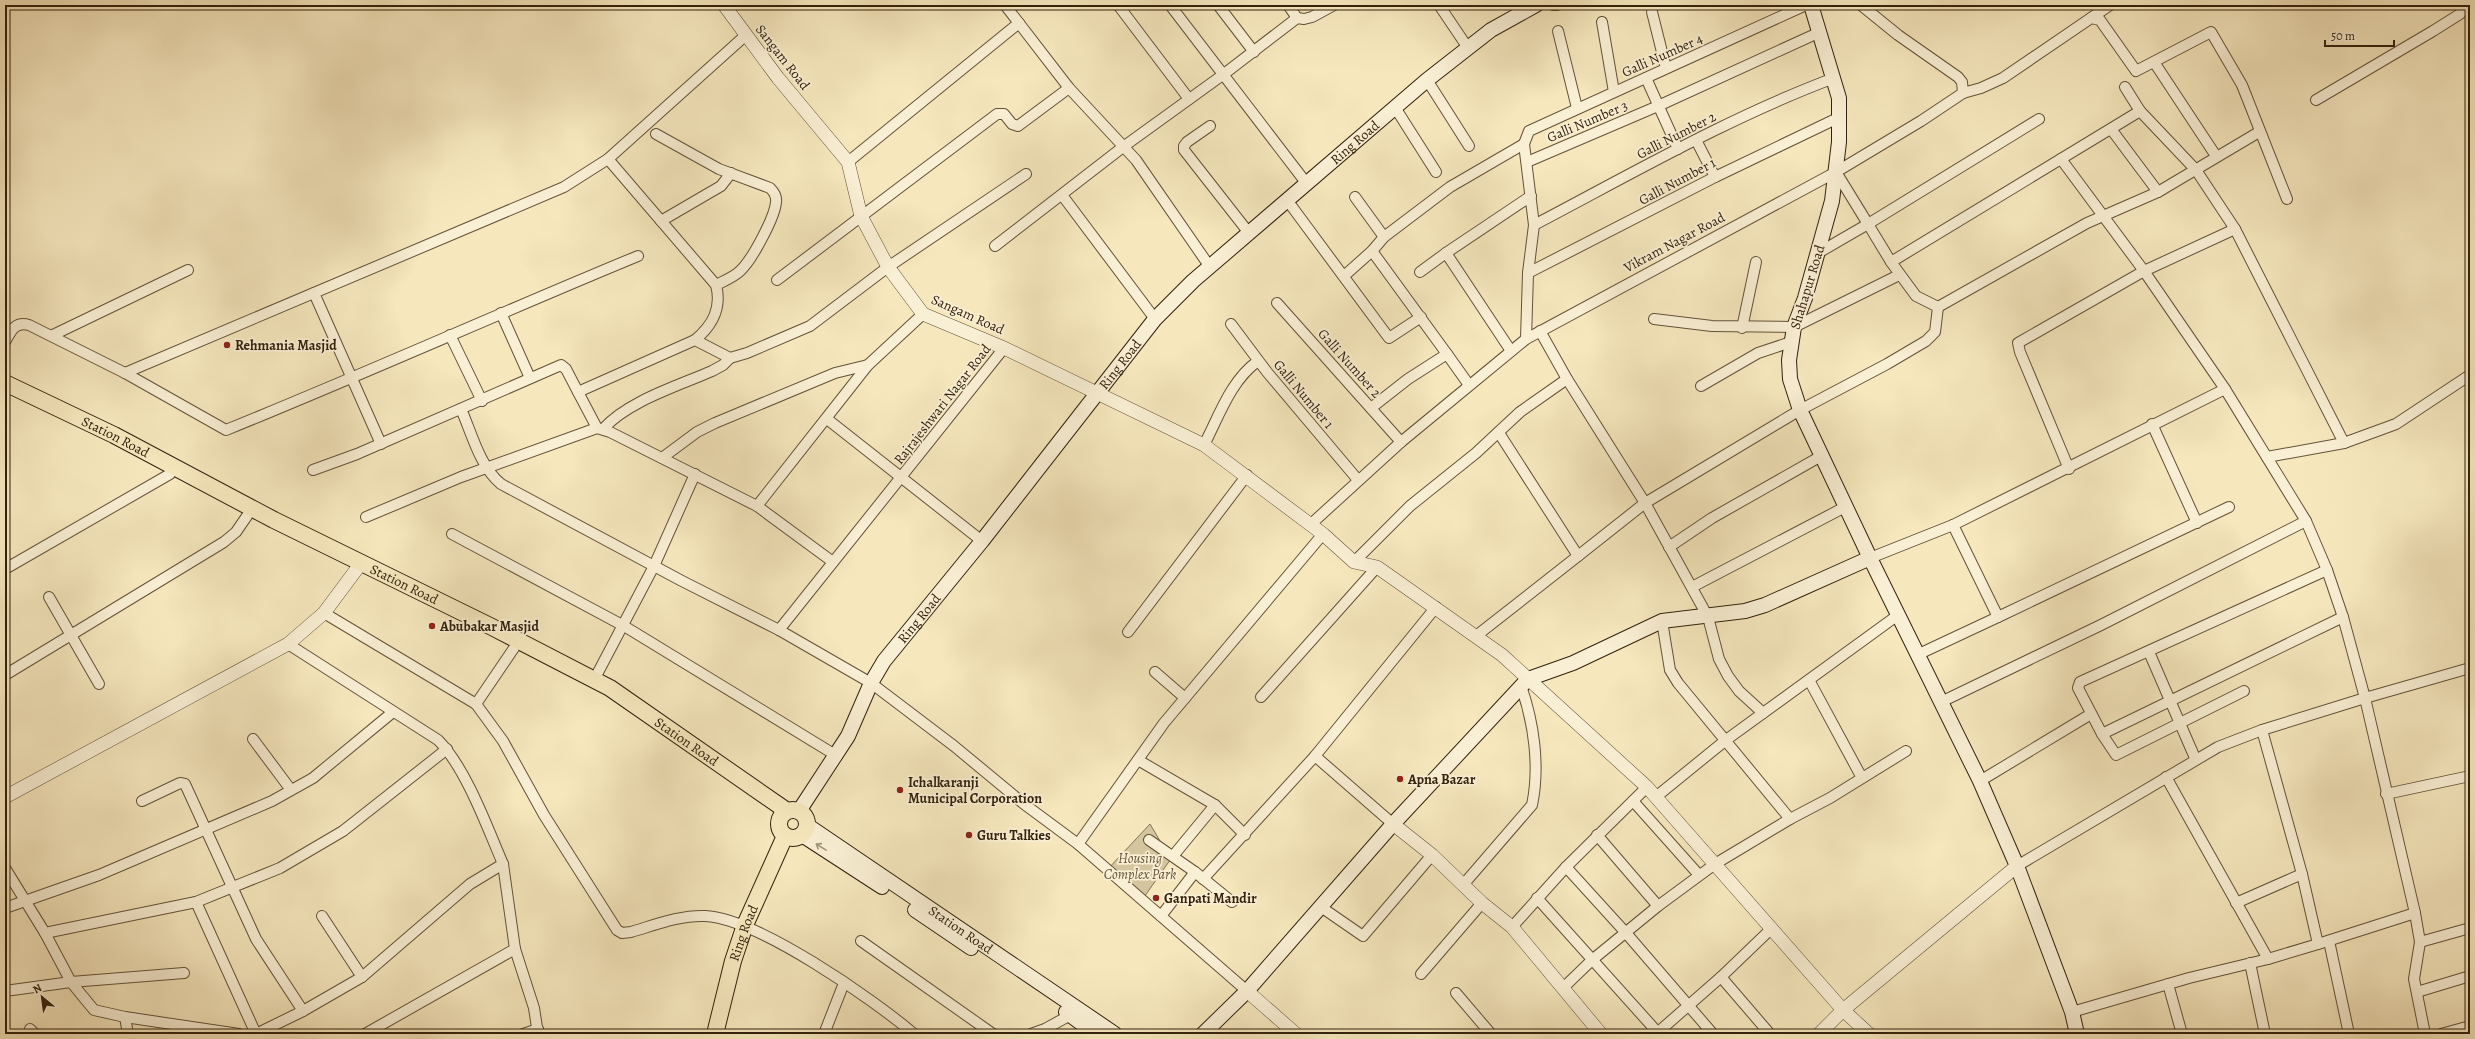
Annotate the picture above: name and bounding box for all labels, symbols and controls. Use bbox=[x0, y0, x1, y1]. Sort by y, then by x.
street label: Sangam Road bbox=[751, 21, 814, 94]
scale bar bbox=[2325, 22, 2394, 48]
text: 50 m bbox=[2331, 28, 2355, 44]
street label: Galli Number 4 bbox=[1619, 29, 1706, 82]
street label: Galli Number 3 bbox=[1544, 96, 1631, 147]
street label: Galli Number 2 bbox=[1633, 107, 1719, 164]
street label: Ring Road bbox=[1326, 116, 1384, 169]
street label: Galli Number 1 bbox=[1635, 153, 1719, 210]
street label: Vikram Nagar Road bbox=[1619, 208, 1729, 278]
street label: Shahapur Road bbox=[1786, 242, 1829, 332]
street label: Sangam Road bbox=[928, 290, 1008, 339]
street label: Galli Number 2 bbox=[1314, 325, 1386, 402]
street label: Ring Road bbox=[1095, 335, 1146, 394]
place label: Rehmania Masjid bbox=[235, 336, 337, 355]
marker: Rehmania Masjid bbox=[222, 340, 232, 350]
street label: Rajrajeshwari Nagar Road bbox=[889, 340, 996, 468]
street label: Galli Number 1 bbox=[1269, 356, 1338, 433]
street label: Station Road bbox=[78, 412, 153, 462]
street label: Station Road bbox=[367, 560, 442, 609]
street label: Ring Road bbox=[893, 589, 946, 648]
place label: Abubakar Masjid bbox=[439, 617, 539, 636]
marker: Abubakar Masjid bbox=[427, 621, 437, 631]
street label: Station Road bbox=[651, 713, 723, 771]
place label: Apna Bazar bbox=[1407, 770, 1476, 789]
place label: Ichalkaranji Municipal Corporation bbox=[908, 773, 1042, 808]
marker: Apna Bazar bbox=[1395, 774, 1405, 784]
marker: Ichalkaranji Municipal Corporation bbox=[895, 785, 905, 795]
place label: Guru Talkies bbox=[977, 826, 1051, 845]
marker: Guru Talkies bbox=[964, 830, 974, 840]
one-way arrow bbox=[816, 843, 827, 851]
park label: Housing Complex Park bbox=[1104, 849, 1176, 884]
place label: Ganpati Mandir bbox=[1164, 889, 1257, 908]
marker: Ganpati Mandir bbox=[1151, 893, 1161, 903]
street label: Ring Road bbox=[725, 901, 763, 964]
street label: Station Road bbox=[925, 901, 997, 959]
north arrow bbox=[22, 977, 62, 1017]
text: N bbox=[30, 980, 45, 997]

